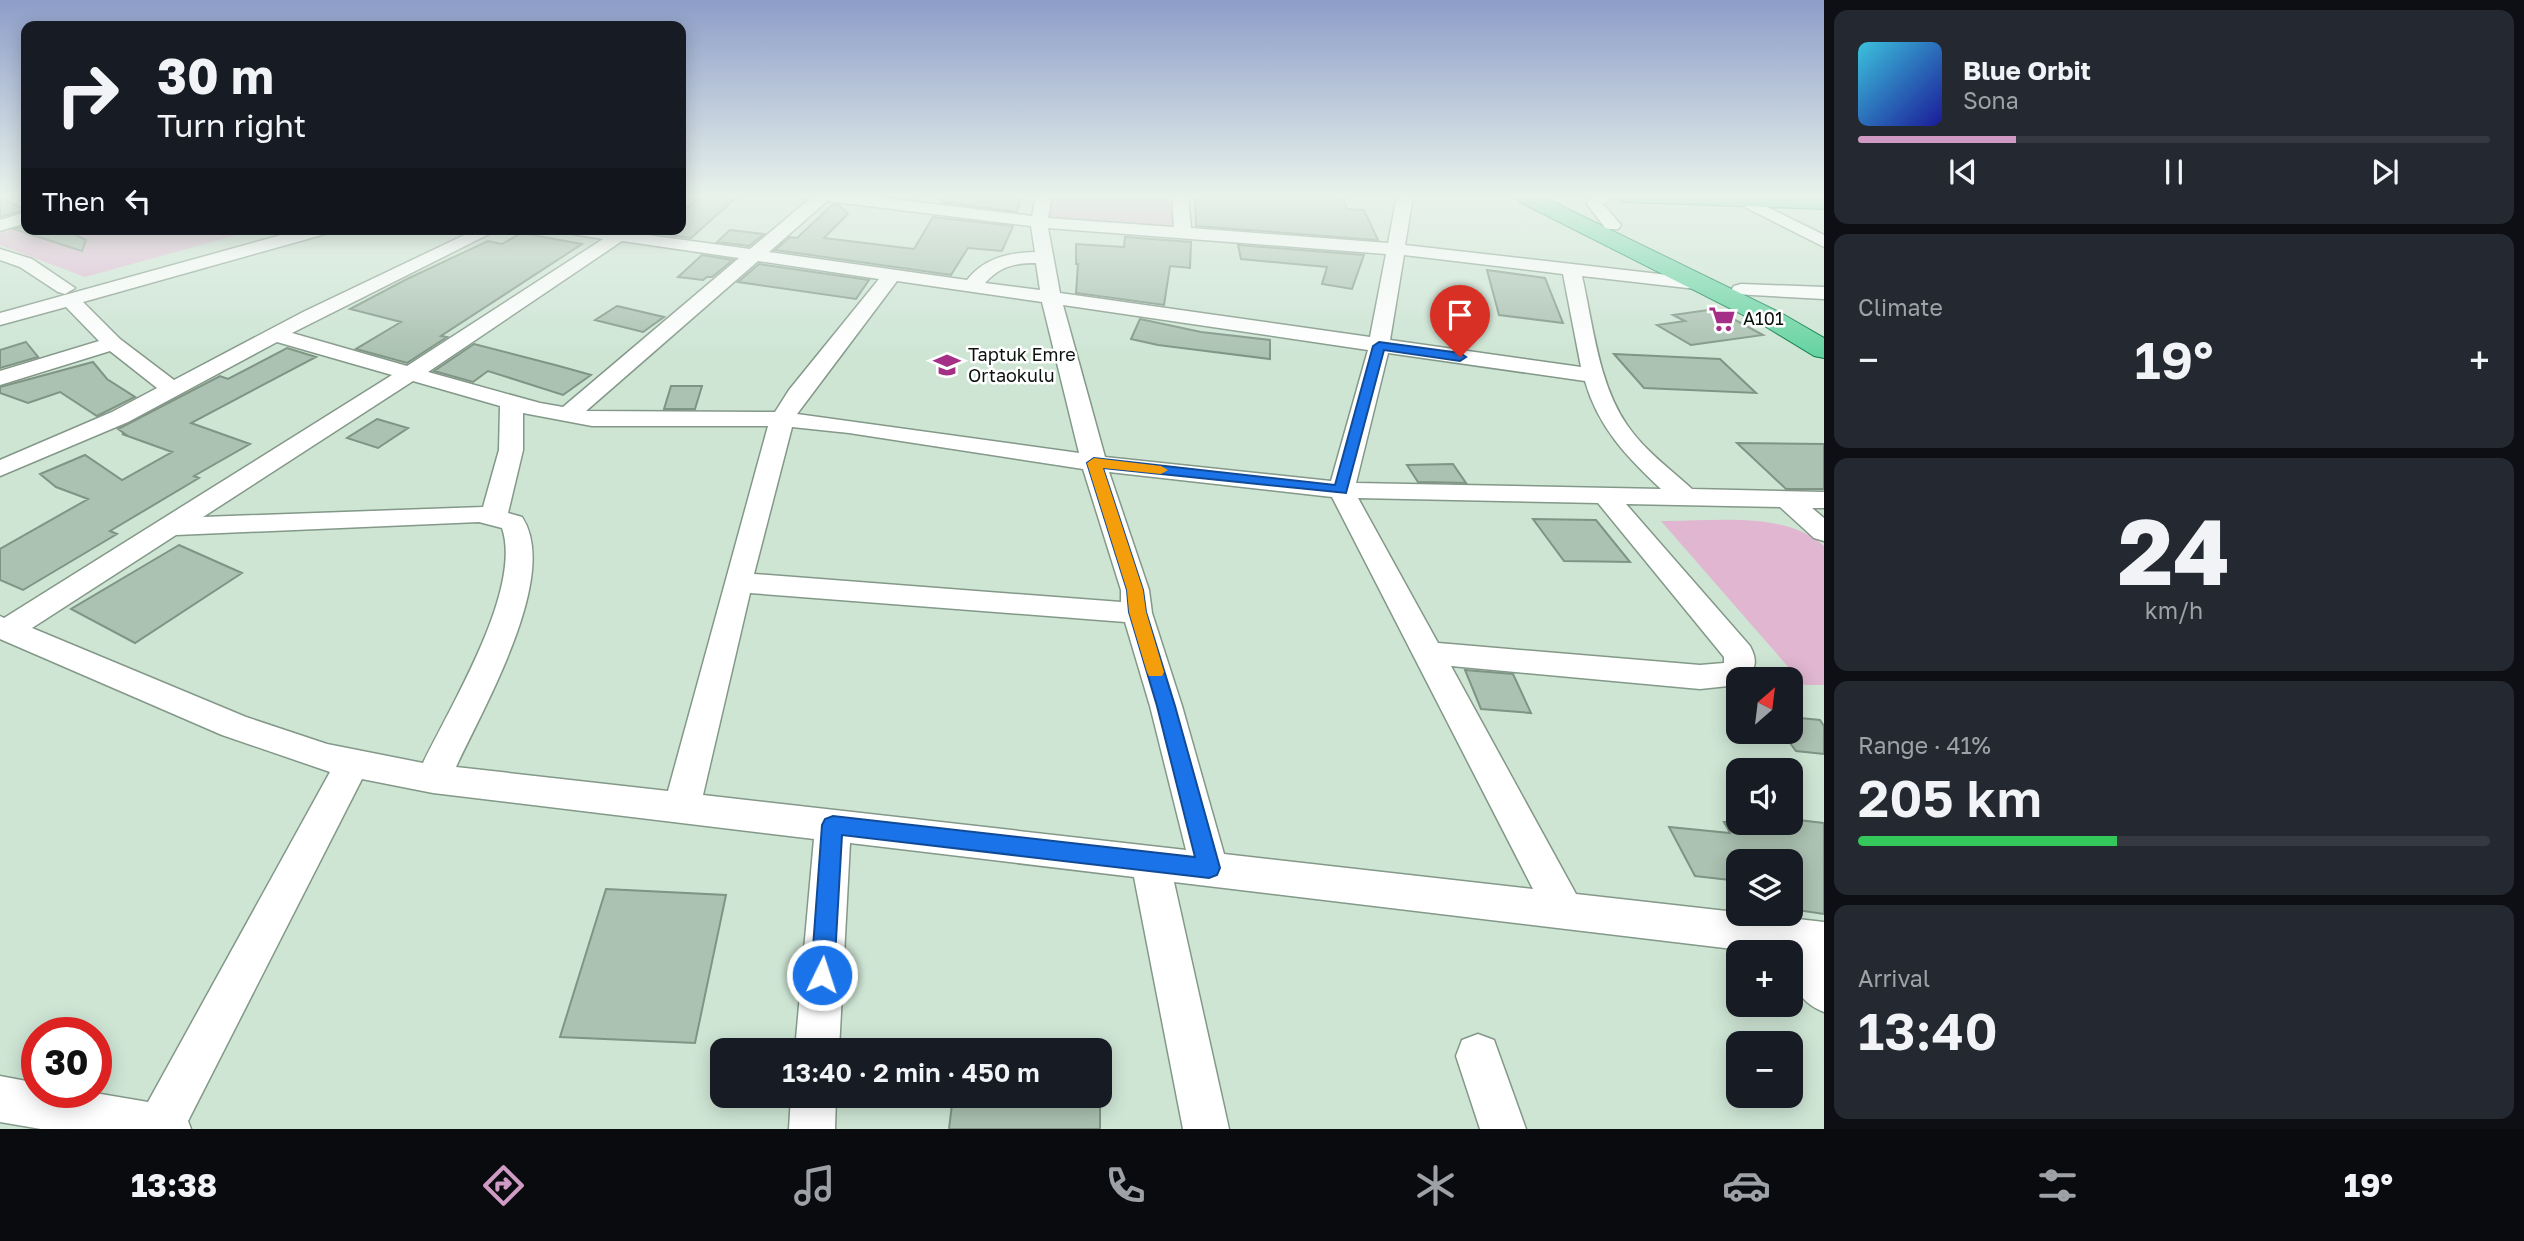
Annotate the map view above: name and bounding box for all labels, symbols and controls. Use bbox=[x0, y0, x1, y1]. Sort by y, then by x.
text: 30 m bbox=[157, 46, 274, 105]
icon: right bbox=[42, 49, 133, 140]
text: Blue Orbit bbox=[1963, 55, 2091, 86]
text: Sona bbox=[1963, 86, 2019, 114]
text: Turn right bbox=[157, 106, 306, 144]
icon: previous bbox=[1944, 153, 1982, 191]
icon: pause bbox=[2155, 153, 2193, 191]
icon: next bbox=[2366, 153, 2404, 191]
icon: left bbox=[119, 182, 157, 220]
text: Then bbox=[42, 186, 105, 217]
pin bbox=[1430, 285, 1490, 357]
text: Climate bbox=[1858, 293, 1943, 321]
icon: arrive bbox=[1441, 296, 1479, 334]
supermarket icon: A101 bbox=[1707, 304, 1737, 334]
place label: A101 bbox=[1743, 307, 1784, 329]
text: 19° bbox=[2135, 328, 2213, 390]
text: − bbox=[1858, 337, 1879, 382]
text: + bbox=[2469, 337, 2490, 382]
place label: Taptuk Emre Ortaokulu bbox=[968, 343, 1076, 386]
school or university icon: Taptuk Emre Ortaokulu bbox=[932, 350, 962, 380]
text: 24 bbox=[2118, 496, 2230, 605]
text: km/h bbox=[2145, 596, 2203, 624]
north arrow bbox=[1726, 667, 1802, 744]
map controls bbox=[1726, 667, 1803, 1108]
text: Range · 41% bbox=[1858, 731, 1991, 759]
button: sound bbox=[1726, 758, 1803, 835]
text: 205 km bbox=[1858, 766, 2042, 828]
button: layers bbox=[1726, 849, 1803, 926]
position arrow bbox=[785, 938, 859, 1012]
button: + bbox=[1726, 940, 1803, 1017]
text: Arrival bbox=[1858, 964, 1930, 992]
text: 13:40 bbox=[1858, 999, 1998, 1061]
speed limit sign: 30 bbox=[21, 1017, 112, 1108]
button: − bbox=[1726, 1031, 1803, 1108]
text: 13:40 · 2 min · 450 m bbox=[782, 1057, 1040, 1088]
icon: directions bbox=[479, 1161, 528, 1210]
icon: music bbox=[790, 1161, 839, 1210]
icon: phone bbox=[1101, 1161, 1150, 1210]
icon: climate bbox=[1411, 1161, 1460, 1210]
icon: car bbox=[1722, 1161, 1771, 1210]
icon: filters bbox=[2033, 1161, 2082, 1210]
text: 13:38 bbox=[131, 1166, 217, 1204]
text: 19° bbox=[2344, 1166, 2393, 1204]

